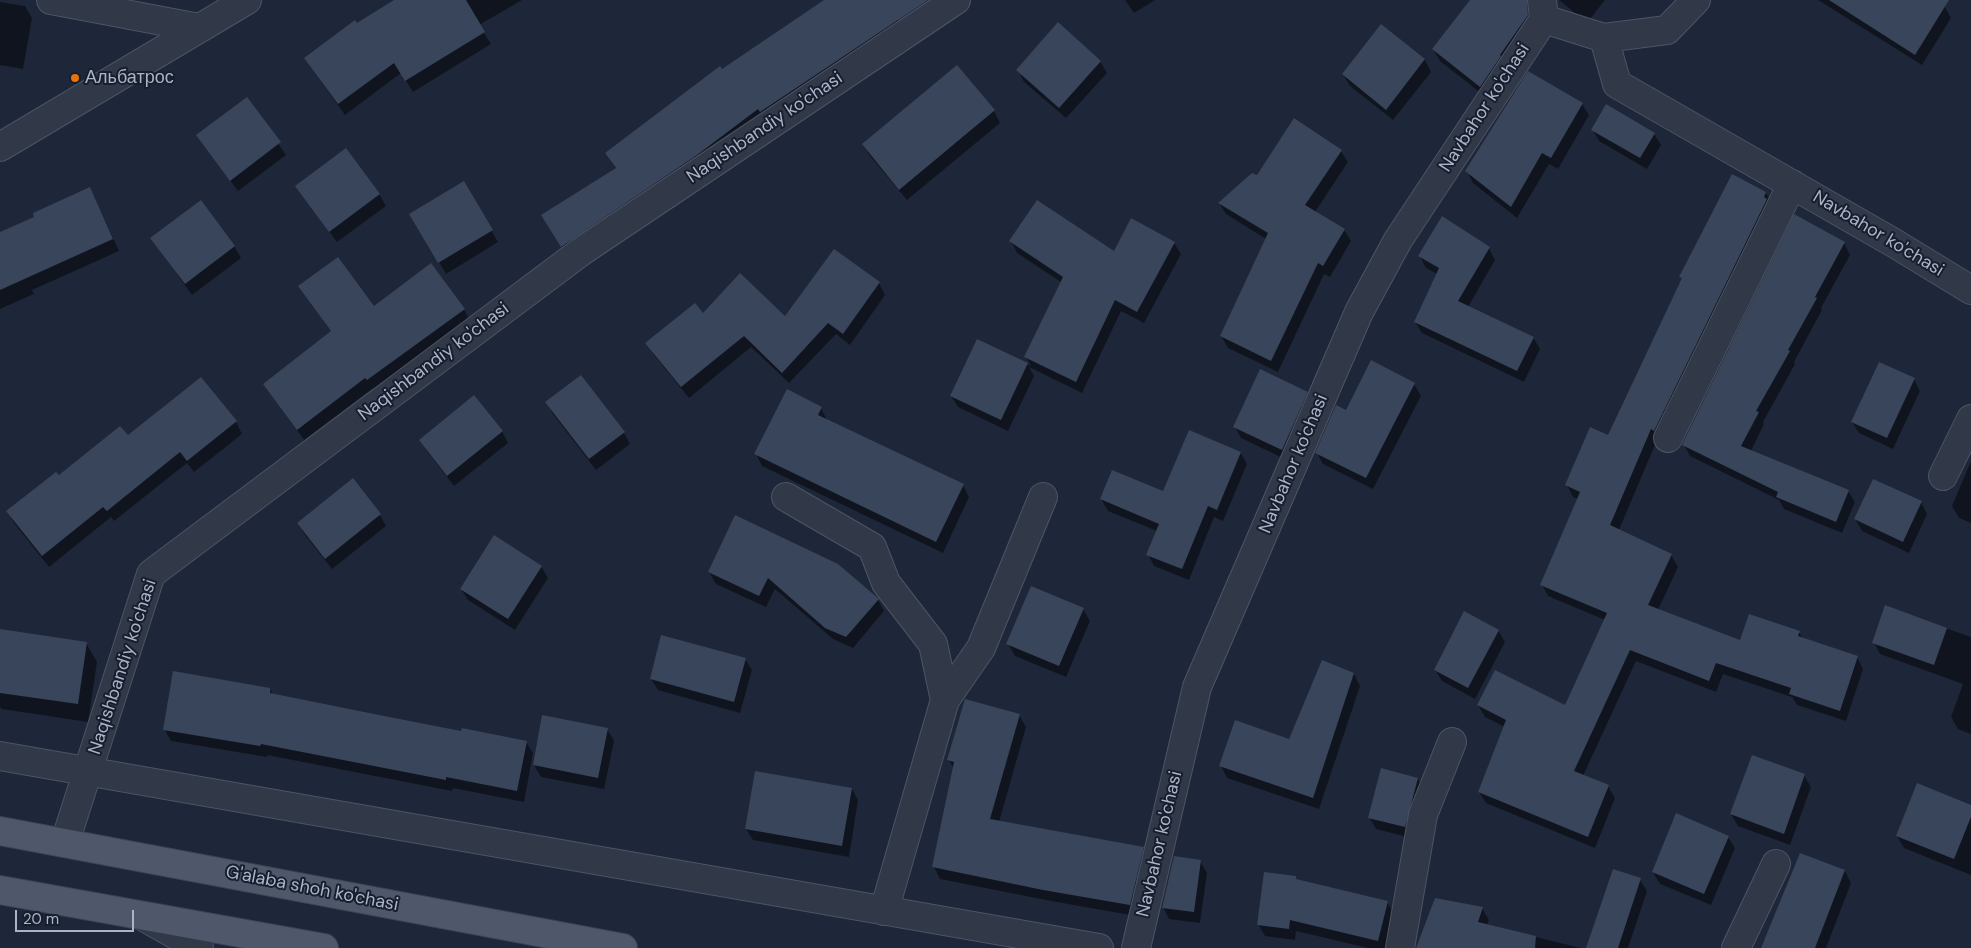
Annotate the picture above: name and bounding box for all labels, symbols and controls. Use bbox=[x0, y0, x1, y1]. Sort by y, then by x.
street label: Navbahor ko'chasi bbox=[1435, 40, 1535, 176]
place label: Альбатрос bbox=[85, 67, 174, 89]
street label: Naqishbandiy ko'chasi bbox=[683, 68, 847, 188]
marker: Альбатрос bbox=[69, 72, 81, 84]
street label: Navbahor ko'chasi bbox=[1809, 186, 1947, 282]
street label: Naqishbandiy ko'chasi bbox=[354, 298, 514, 426]
street label: Navbahor ko'chasi bbox=[1255, 391, 1333, 537]
street label: Naqishbandiy ko'chasi bbox=[84, 577, 162, 757]
street label: Navbahor ko'chasi bbox=[1133, 769, 1187, 919]
street label: G'alaba shoh ko'chasi bbox=[224, 862, 400, 916]
scale bar bbox=[18, 900, 136, 932]
text: 20 m bbox=[23, 909, 59, 929]

